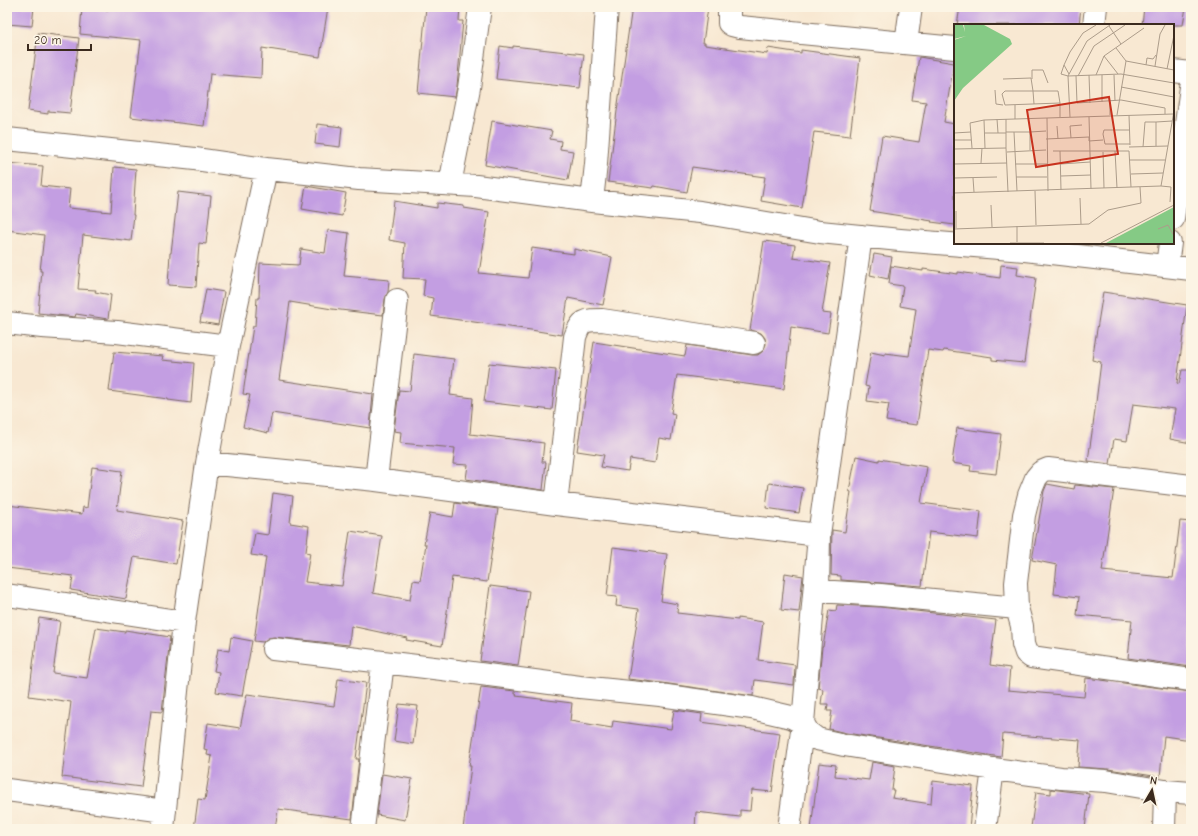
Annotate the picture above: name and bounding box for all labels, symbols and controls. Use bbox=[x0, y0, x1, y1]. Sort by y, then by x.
inset map bbox=[954, 24, 1174, 244]
scale bar bbox=[28, 26, 91, 52]
text: 20 m bbox=[34, 33, 62, 47]
north arrow bbox=[1132, 770, 1172, 810]
text: N bbox=[1149, 774, 1158, 788]

